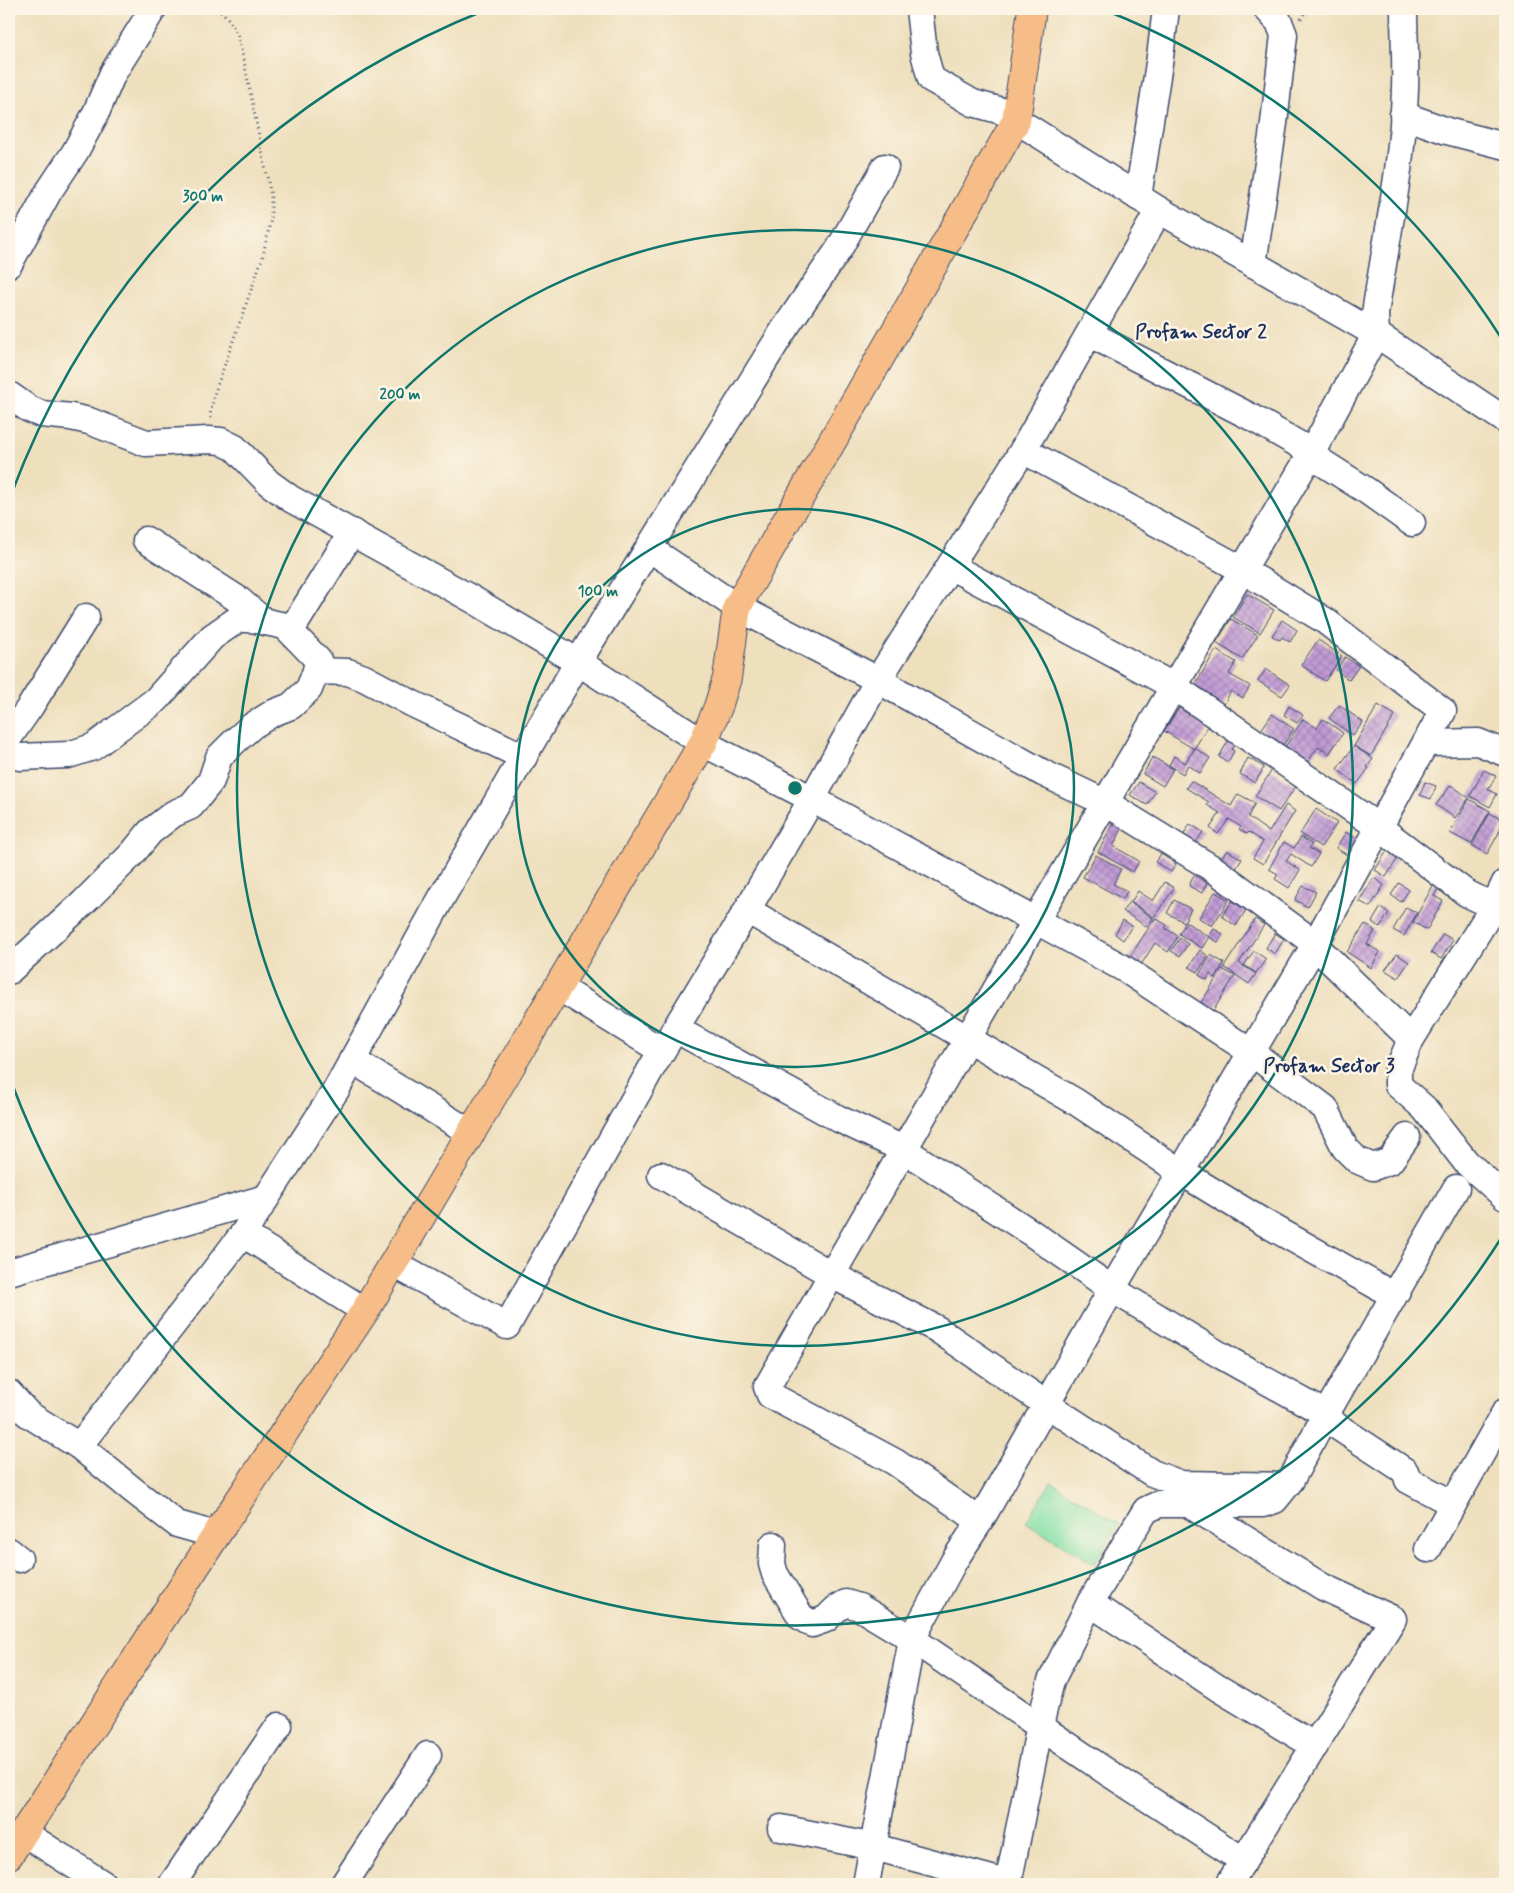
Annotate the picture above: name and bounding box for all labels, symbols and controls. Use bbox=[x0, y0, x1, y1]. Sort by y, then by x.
text: 300 m bbox=[183, 187, 223, 207]
district label: Profam Sector 2 bbox=[1135, 320, 1268, 345]
text: 200 m bbox=[380, 385, 421, 405]
text: 100 m bbox=[578, 582, 618, 602]
centre of rings bbox=[786, 779, 804, 797]
district label: Profam Sector 3 bbox=[1264, 1054, 1395, 1079]

